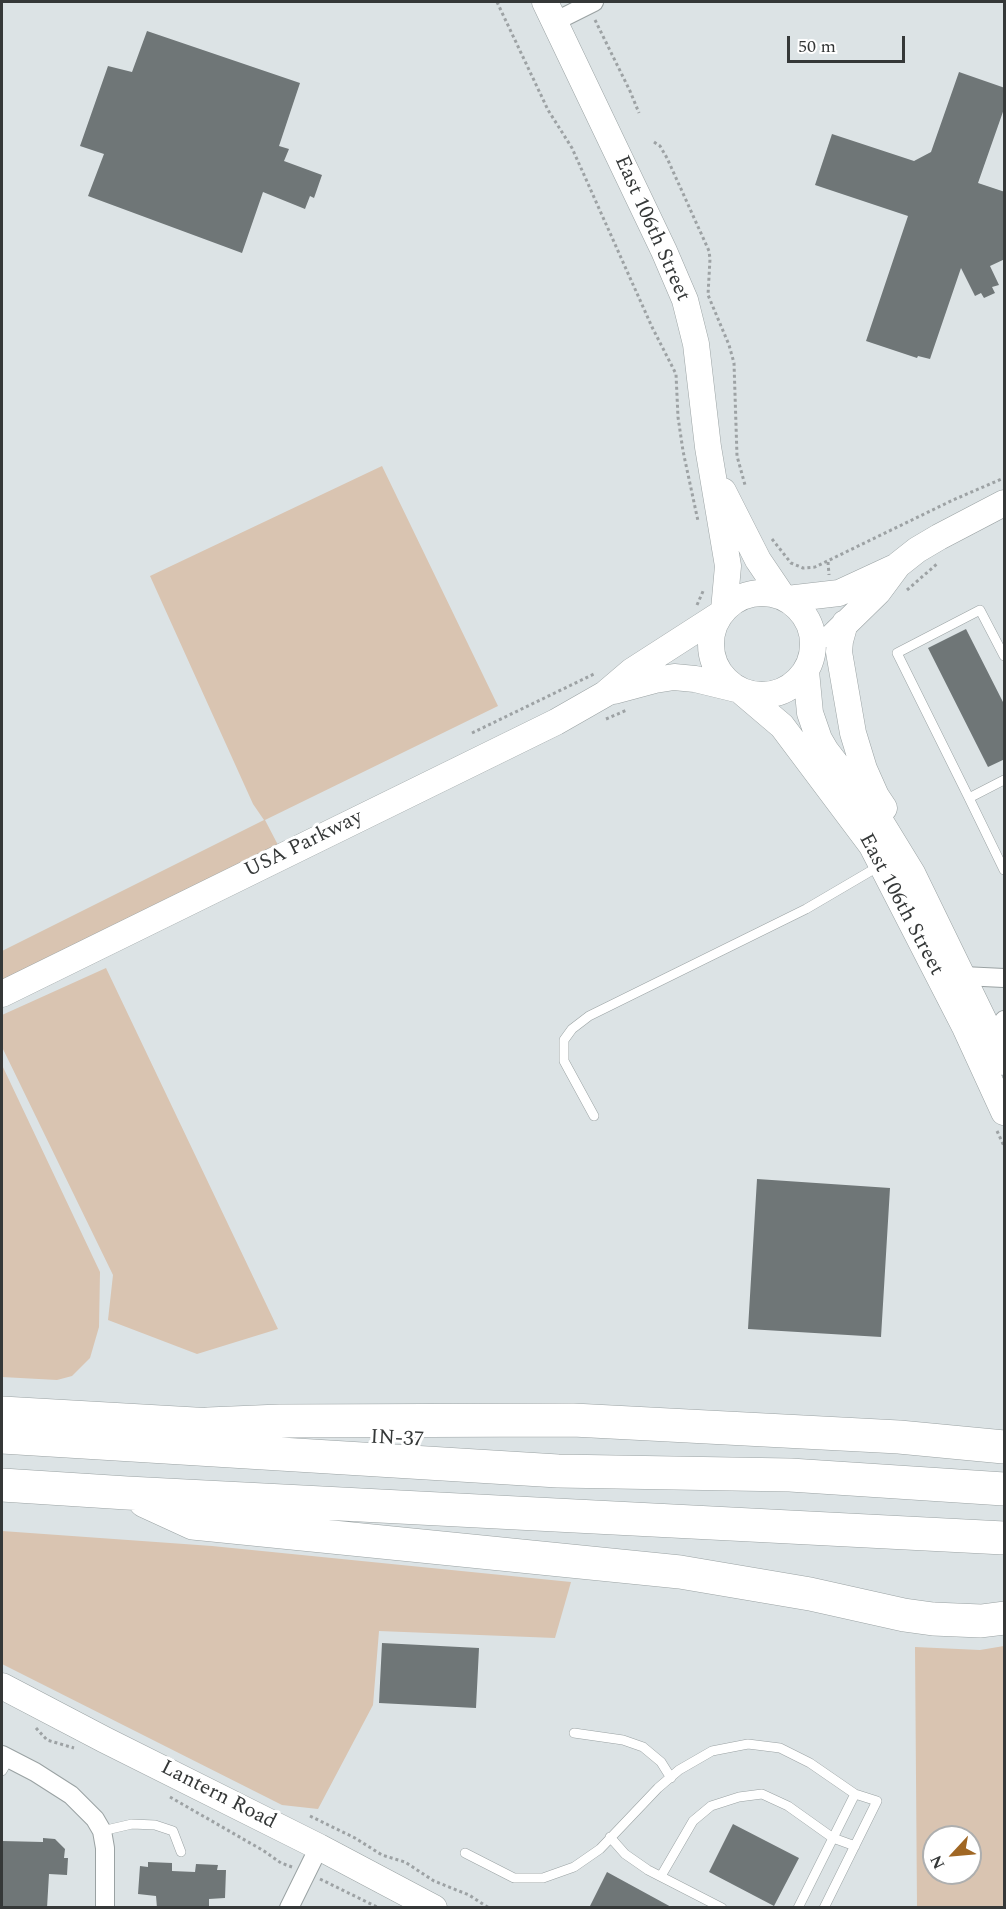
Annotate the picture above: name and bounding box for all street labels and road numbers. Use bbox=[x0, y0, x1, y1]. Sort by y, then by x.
street label: East 106th Street bbox=[608, 152, 694, 306]
street label: USA Parkway bbox=[241, 806, 367, 884]
street label: East 106th Street bbox=[852, 830, 948, 980]
street label: IN-37 bbox=[369, 1426, 425, 1454]
street label: Lantern Road bbox=[156, 1756, 280, 1836]

